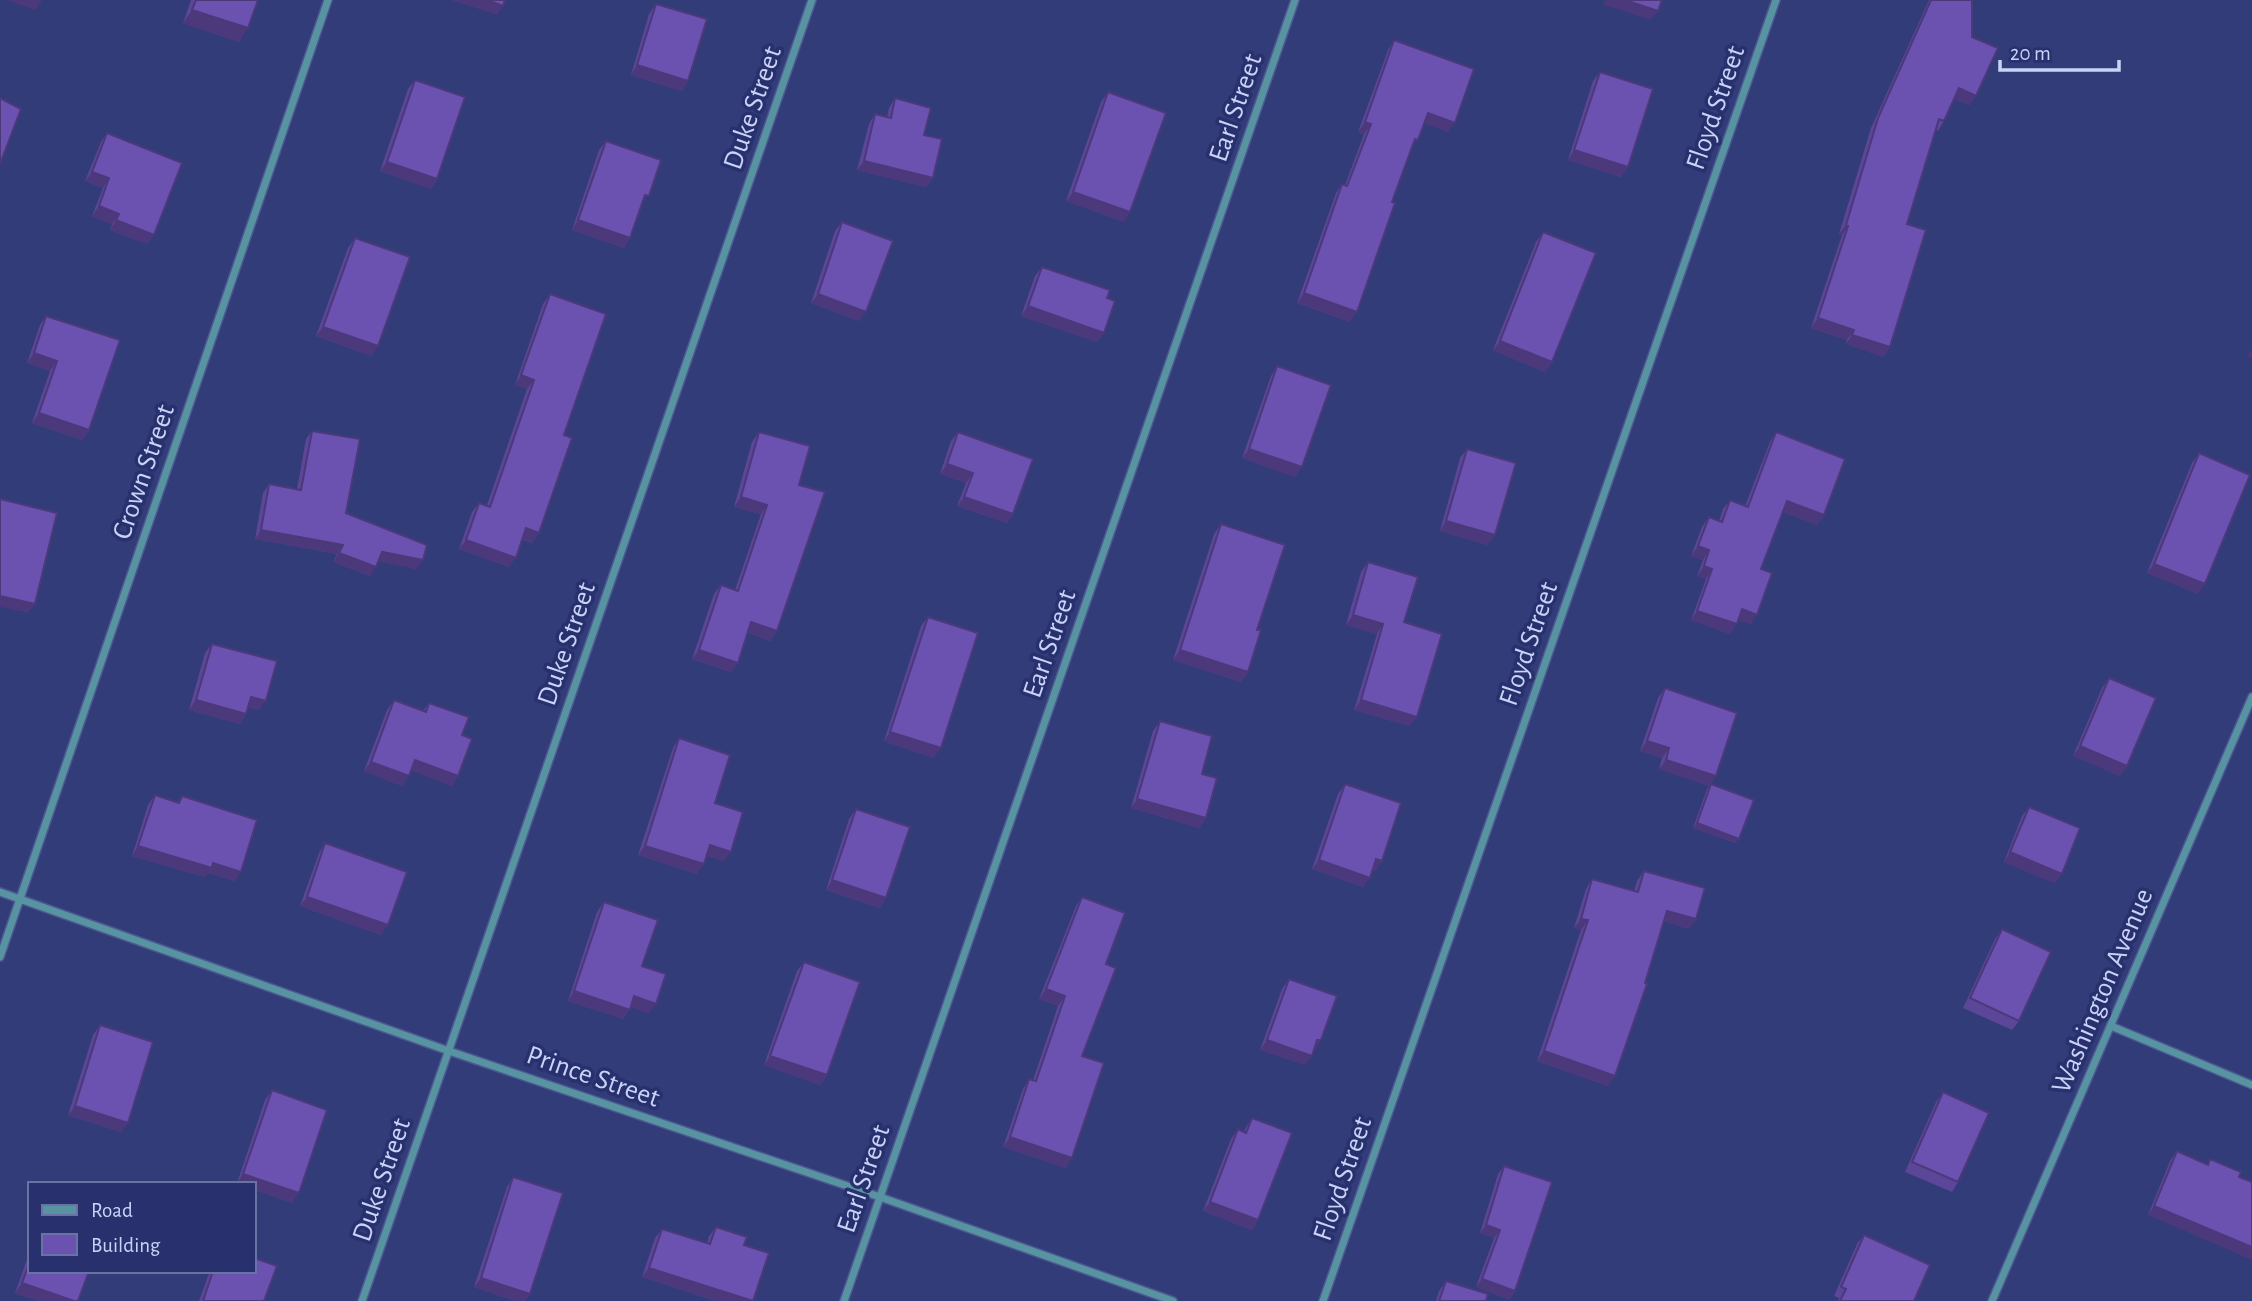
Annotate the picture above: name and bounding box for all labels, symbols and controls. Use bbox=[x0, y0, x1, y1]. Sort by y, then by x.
scale bar bbox=[2000, 28, 2119, 72]
street label: Floyd Street bbox=[1682, 42, 1750, 174]
street label: Duke Street bbox=[719, 43, 787, 173]
text: 20 m bbox=[2010, 43, 2051, 64]
street label: Earl Street bbox=[1205, 50, 1268, 166]
street label: Crown Street bbox=[108, 401, 180, 543]
street label: Floyd Street bbox=[1495, 578, 1563, 710]
street label: Duke Street bbox=[533, 579, 601, 709]
street label: Earl Street bbox=[1019, 586, 1082, 702]
street label: Washington Avenue bbox=[2047, 885, 2159, 1097]
street label: Prince Street bbox=[523, 1041, 663, 1113]
street label: Floyd Street bbox=[1309, 1113, 1377, 1245]
street label: Duke Street bbox=[348, 1115, 416, 1245]
street label: Earl Street bbox=[833, 1121, 896, 1237]
legend bbox=[28, 1182, 256, 1273]
text: Road bbox=[91, 1200, 133, 1221]
text: Building bbox=[91, 1235, 161, 1256]

